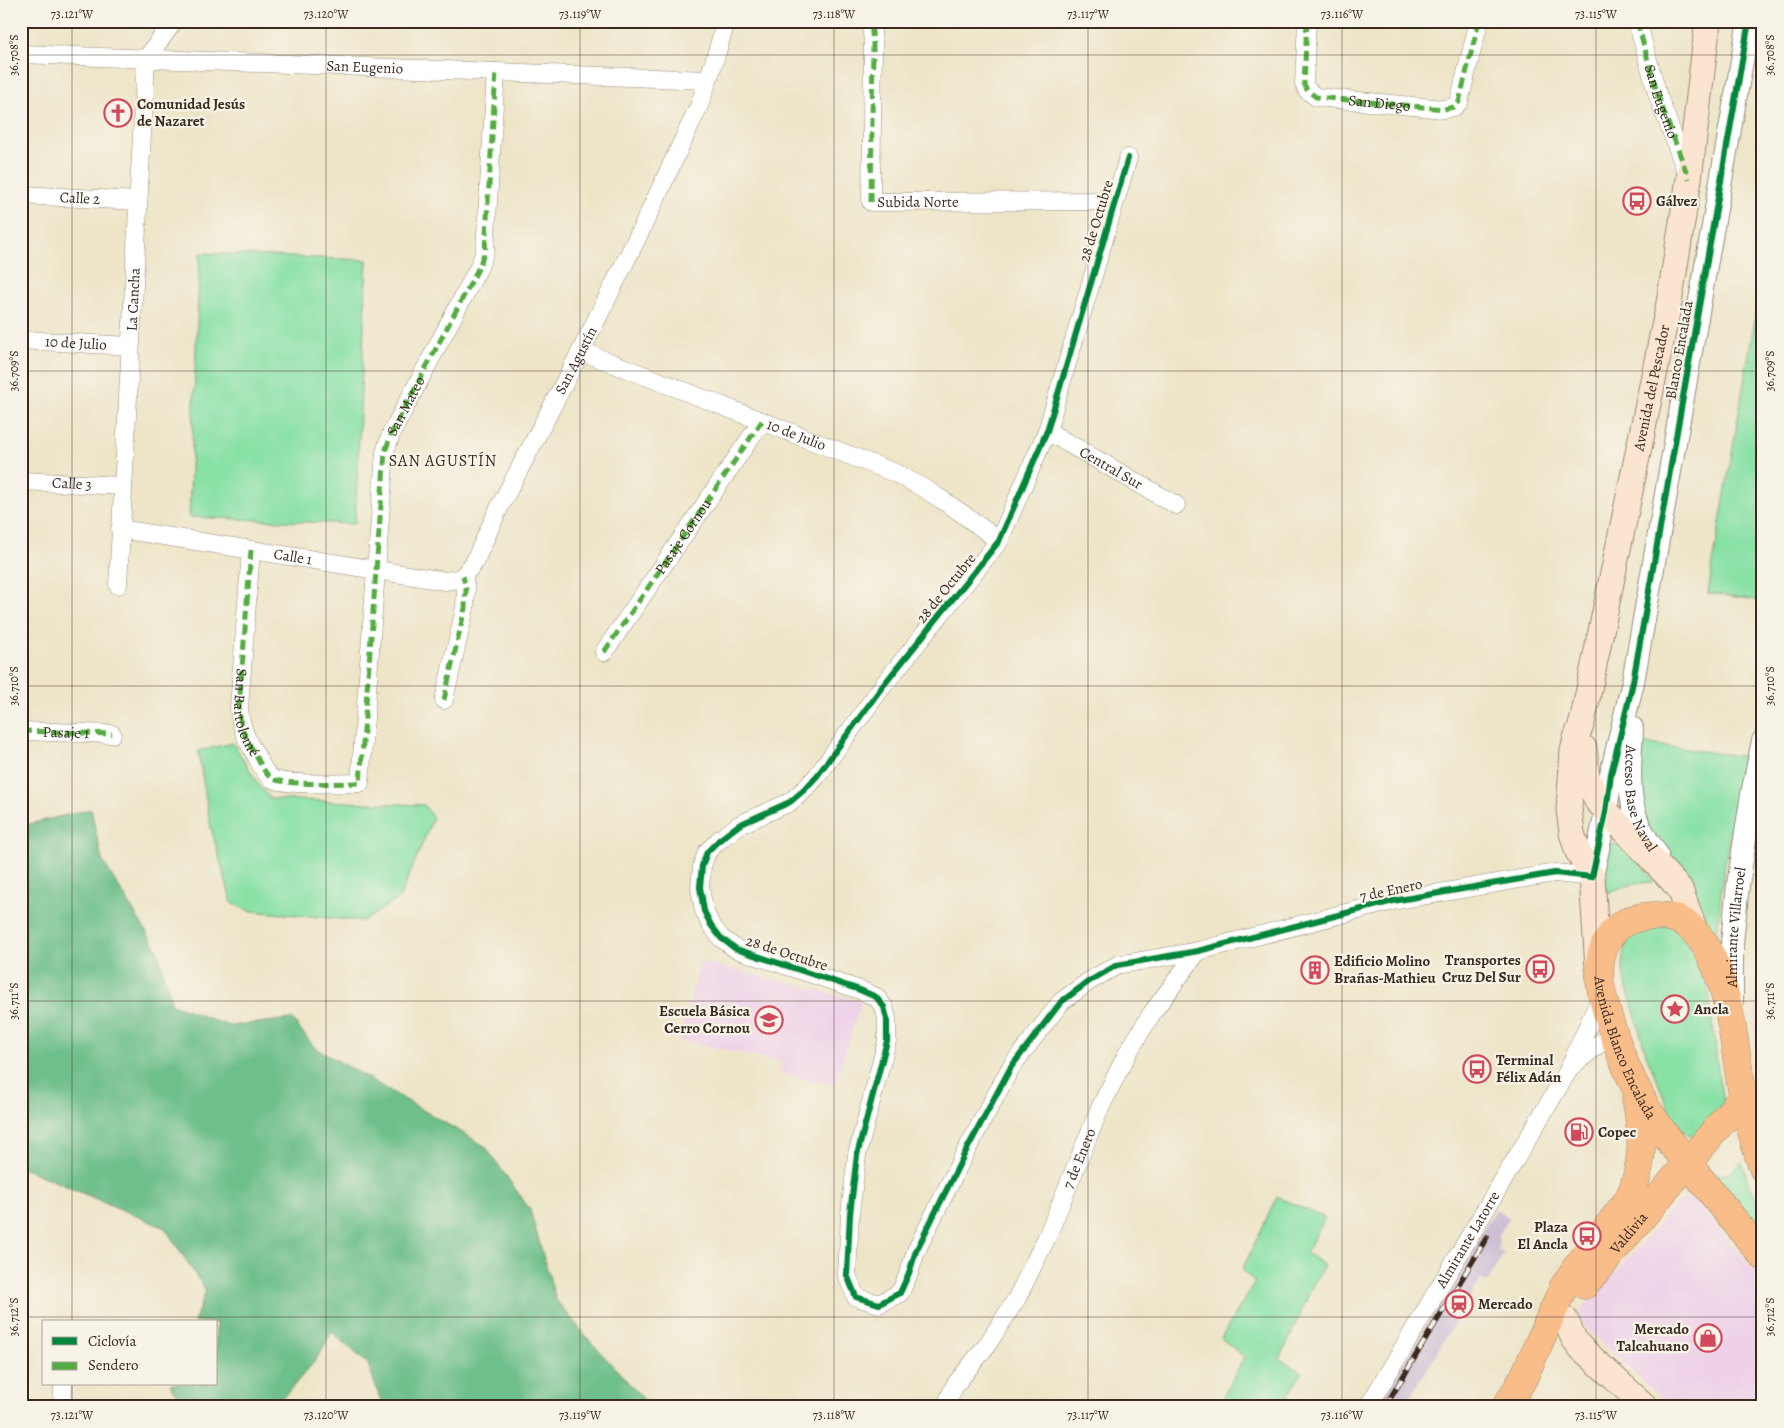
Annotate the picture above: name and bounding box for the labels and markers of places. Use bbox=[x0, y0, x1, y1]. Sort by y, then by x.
place label: Comunidad Jesús de Nazaret bbox=[137, 94, 245, 131]
church icon: Comunidad Jesús de Nazaret bbox=[103, 98, 133, 128]
bus stop icon: Gálvez bbox=[1622, 186, 1652, 216]
place label: Gálvez bbox=[1656, 191, 1698, 211]
place label: Transportes Cruz Del Sur bbox=[1442, 950, 1521, 987]
place label: Edificio Molino Brañas-Mathieu bbox=[1334, 951, 1437, 988]
bus stop icon: Transportes Cruz Del Sur bbox=[1525, 954, 1555, 984]
building icon: Edificio Molino Brañas-Mathieu bbox=[1300, 955, 1330, 985]
place icon: Ancla bbox=[1660, 994, 1690, 1024]
place label: Ancla bbox=[1693, 999, 1730, 1019]
place label: Escuela Básica Cerro Cornou bbox=[659, 1001, 751, 1038]
school or university icon: Escuela Básica Cerro Cornou bbox=[754, 1005, 784, 1035]
place label: Terminal Félix Adán bbox=[1496, 1050, 1562, 1087]
bus stop icon: Terminal Félix Adán bbox=[1462, 1054, 1492, 1084]
fuel station icon: Copec bbox=[1564, 1117, 1594, 1147]
place label: Copec bbox=[1598, 1122, 1636, 1142]
place label: Plaza El Ancla bbox=[1517, 1217, 1569, 1254]
bus stop icon: Plaza El Ancla bbox=[1572, 1221, 1602, 1251]
station icon: Mercado bbox=[1444, 1289, 1474, 1319]
place label: Mercado bbox=[1478, 1294, 1533, 1314]
place label: Mercado Talcahuano bbox=[1617, 1319, 1689, 1356]
shop icon: Mercado Talcahuano bbox=[1693, 1323, 1723, 1353]

